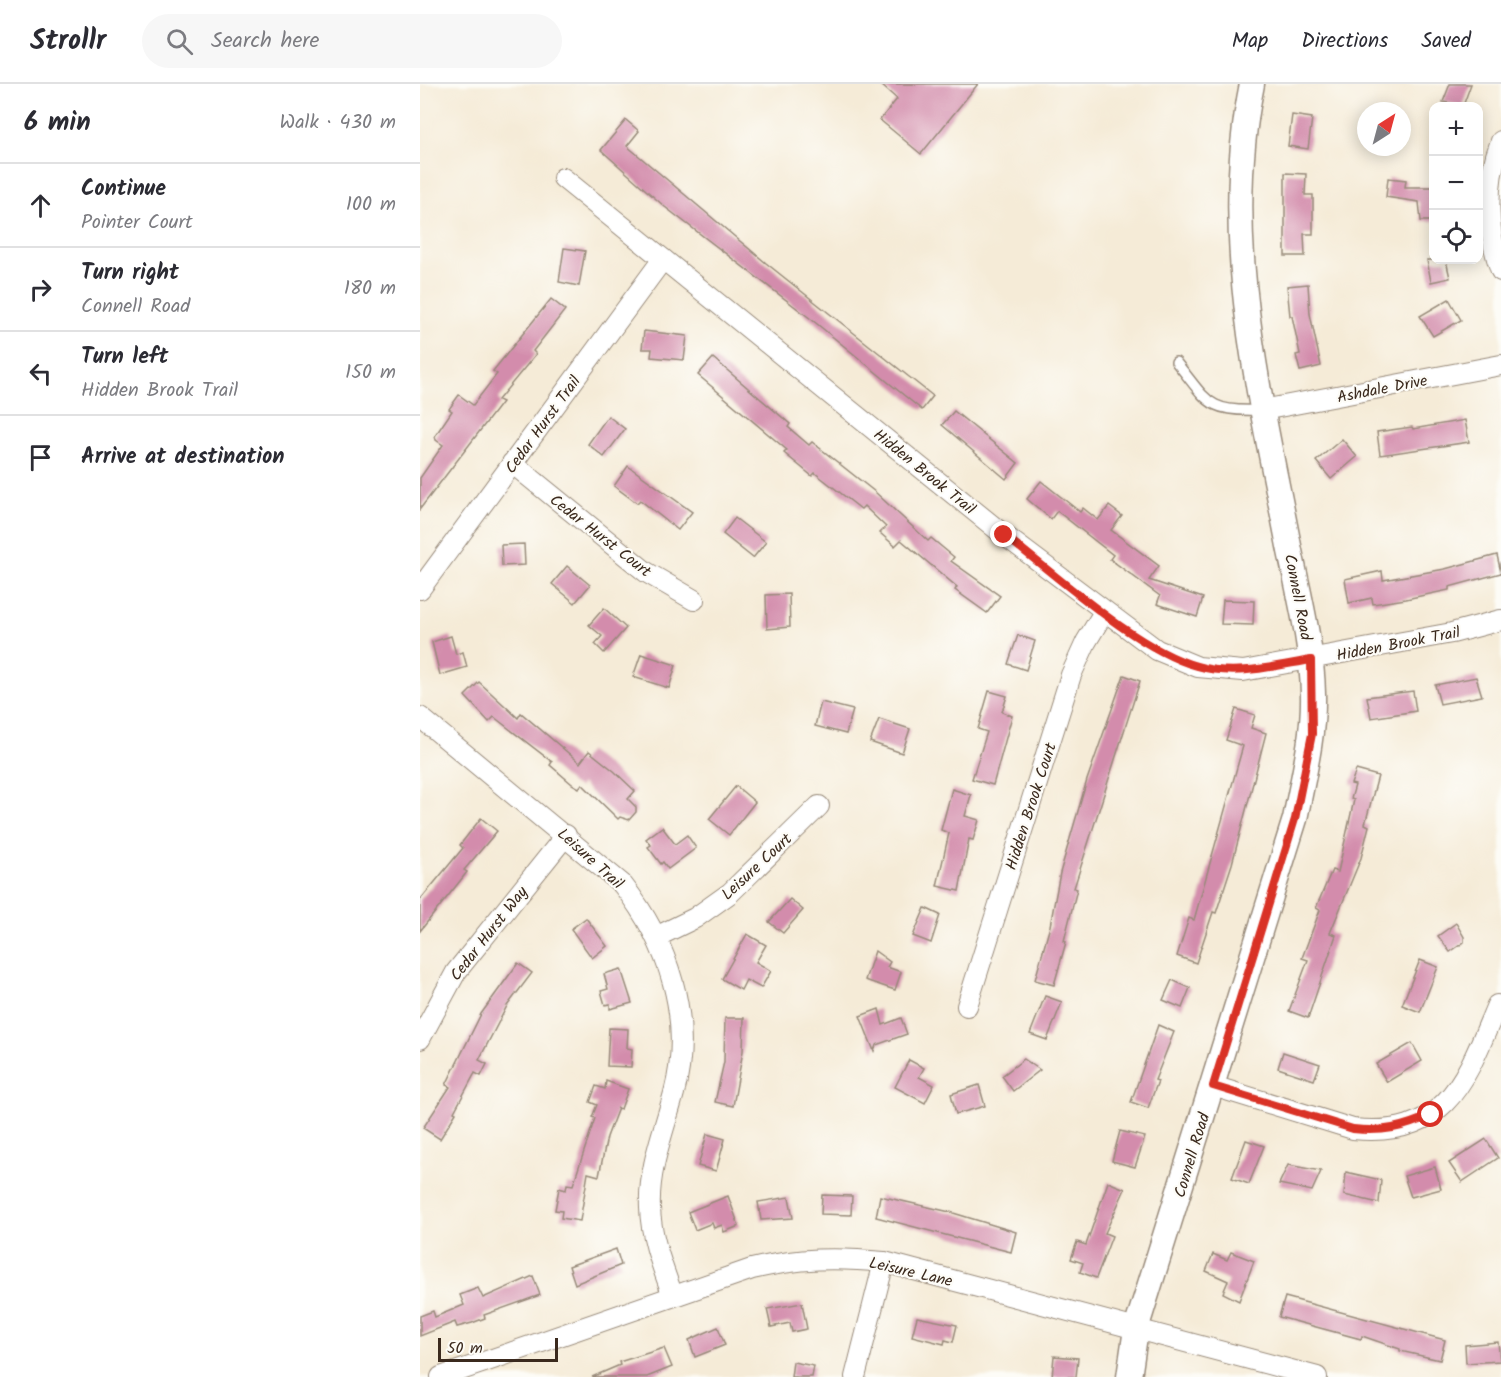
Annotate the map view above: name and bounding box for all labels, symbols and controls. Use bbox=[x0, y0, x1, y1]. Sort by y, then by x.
search box bbox=[142, 14, 562, 68]
text: Strollr bbox=[30, 19, 106, 64]
text: Search here bbox=[211, 24, 320, 59]
icon: search bbox=[163, 25, 196, 58]
text: Map bbox=[1232, 25, 1268, 58]
text: Directions bbox=[1301, 25, 1388, 58]
text: Saved bbox=[1421, 25, 1471, 58]
text: 6 min bbox=[24, 102, 91, 144]
north arrow bbox=[1357, 102, 1411, 156]
map controls bbox=[1429, 102, 1483, 264]
button: + bbox=[1429, 102, 1483, 156]
text: Walk · 430 m bbox=[280, 107, 396, 139]
button: − bbox=[1429, 156, 1483, 210]
text: Continue bbox=[81, 172, 166, 207]
icon: ahead bbox=[24, 189, 57, 222]
text: 100 m bbox=[346, 189, 396, 221]
text: Pointer Court bbox=[81, 207, 193, 239]
button: locate bbox=[1429, 210, 1483, 264]
text: Turn right bbox=[81, 256, 179, 291]
icon: right bbox=[24, 273, 57, 306]
text: 180 m bbox=[344, 273, 396, 305]
text: Connell Road bbox=[81, 291, 190, 323]
text: Turn left bbox=[81, 340, 168, 375]
icon: left bbox=[24, 357, 57, 390]
text: 150 m bbox=[345, 357, 396, 389]
street label: Ashdale Drive bbox=[1335, 368, 1430, 410]
street label: Cedar Hurst Trail bbox=[499, 370, 588, 479]
text: Hidden Brook Trail bbox=[81, 375, 238, 407]
street label: Hidden Brook Trail bbox=[867, 423, 981, 521]
text: Arrive at destination bbox=[81, 440, 284, 475]
icon: arrive bbox=[24, 441, 57, 474]
street label: Cedar Hurst Court bbox=[544, 488, 657, 584]
route end bbox=[990, 521, 1016, 547]
street label: Connell Road bbox=[1277, 552, 1318, 644]
street label: Hidden Brook Trail bbox=[1334, 620, 1462, 669]
street label: Hidden Brook Court bbox=[999, 739, 1064, 873]
street label: Leisure Trail bbox=[551, 822, 629, 896]
street label: Leisure Court bbox=[716, 827, 799, 907]
street label: Cedar Hurst Way bbox=[444, 881, 535, 987]
route start bbox=[1417, 1101, 1443, 1127]
street label: Connell Road bbox=[1168, 1109, 1217, 1201]
street label: Leisure Lane bbox=[866, 1251, 955, 1294]
scale bar bbox=[438, 1335, 558, 1362]
text: 50 m bbox=[447, 1336, 483, 1361]

